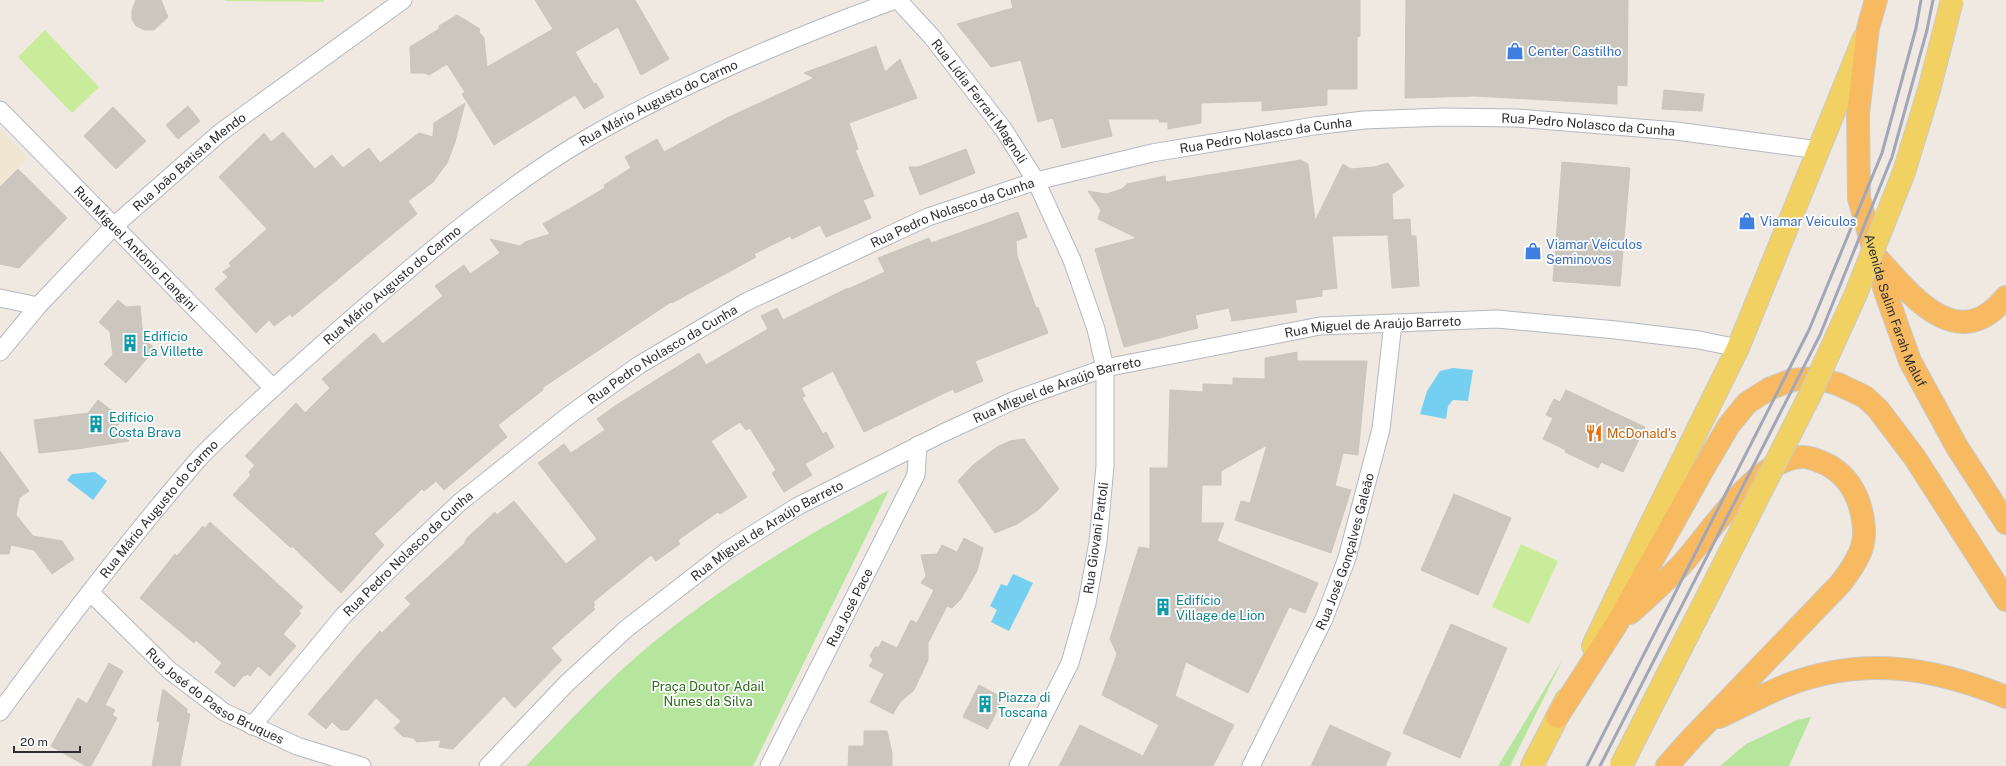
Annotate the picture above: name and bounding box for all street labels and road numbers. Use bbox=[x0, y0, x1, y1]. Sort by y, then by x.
street label: Rua Lídia Ferrari Magnoli bbox=[929, 36, 1030, 166]
street label: Rua Mário Augusto do Carmo bbox=[576, 56, 740, 149]
street label: Rua João Batista Mendo bbox=[129, 109, 248, 214]
street label: Rua Pedro Nolasco da Cunha bbox=[1501, 110, 1676, 138]
street label: Rua Pedro Nolasco da Cunha bbox=[1178, 114, 1353, 156]
street label: Rua Pedro Nolasco da Cunha bbox=[868, 175, 1036, 250]
street label: Rua Miguel Antônio Flangini bbox=[71, 183, 201, 314]
street label: Rua Mário Augusto do Carmo bbox=[320, 222, 464, 347]
street label: Avenida Salim Farah Maluf bbox=[1862, 232, 1930, 389]
street label: Rua Pedro Nolasco da Cunha bbox=[584, 301, 740, 407]
street label: Rua Miguel de Araújo Barreto bbox=[1283, 313, 1461, 340]
street label: Rua Miguel de Araújo Barreto bbox=[971, 354, 1142, 426]
street label: Rua Mário Augusto do Carmo bbox=[96, 436, 221, 581]
street label: Rua José Gonçalves Galeão bbox=[1312, 471, 1377, 632]
street label: Rua Miguel de Araújo Barreto bbox=[688, 477, 846, 584]
street label: Rua Giovani Pattoli bbox=[1081, 481, 1111, 595]
street label: Rua Pedro Nolasco da Cunha bbox=[340, 487, 476, 619]
street label: Rua José Pace bbox=[823, 565, 875, 649]
street label: Rua José do Passo Bruques bbox=[143, 644, 287, 746]

